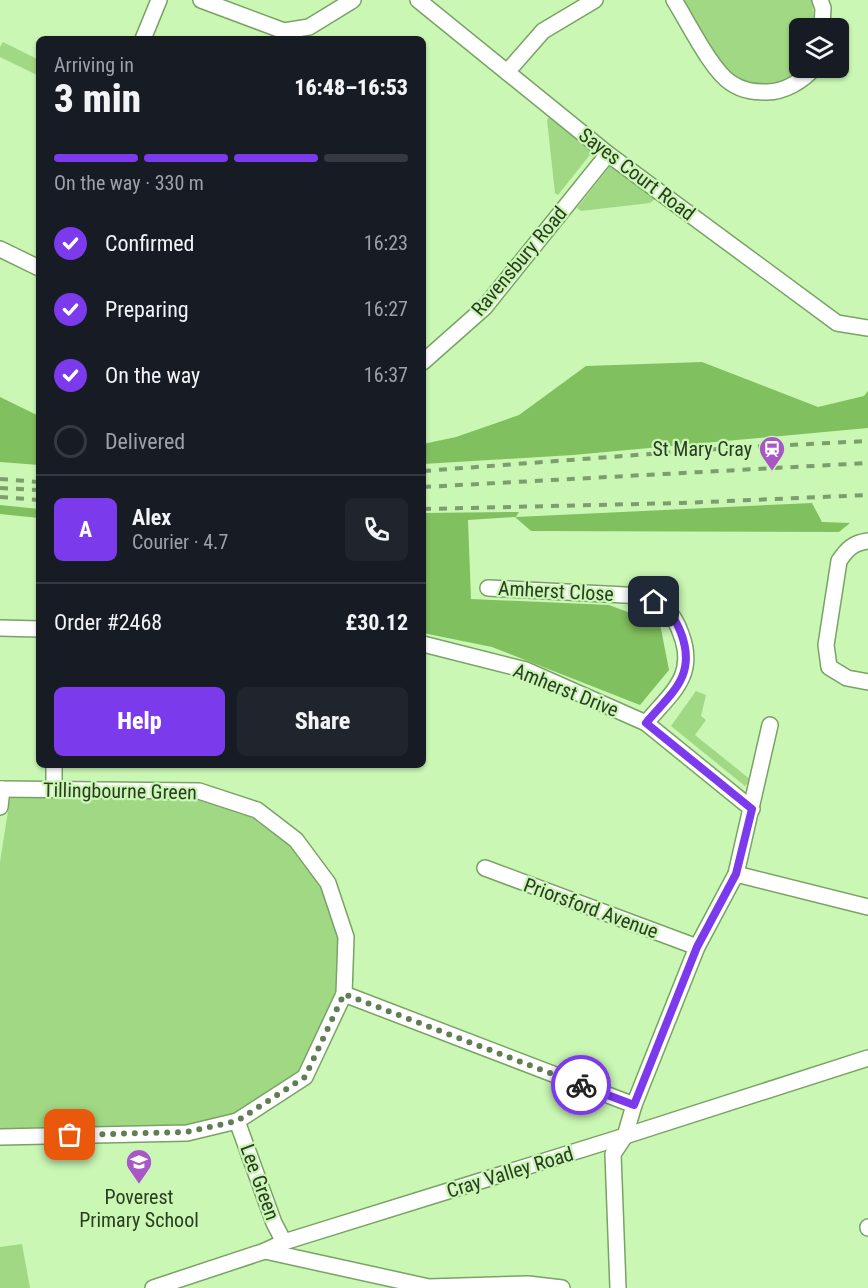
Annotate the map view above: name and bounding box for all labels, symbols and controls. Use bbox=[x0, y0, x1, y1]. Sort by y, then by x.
map controls bbox=[789, 18, 849, 78]
button: layers bbox=[789, 18, 849, 78]
text: Arriving in bbox=[54, 53, 134, 77]
text: 16:48–16:53 bbox=[294, 75, 408, 100]
text: 3 min bbox=[54, 76, 141, 122]
street label: Sayes Court Road bbox=[574, 122, 700, 226]
text: On the way · 330 m bbox=[54, 171, 204, 195]
street label: Ravensbury Road bbox=[466, 201, 572, 321]
icon: check bbox=[54, 227, 87, 260]
text: Confirmed bbox=[105, 231, 194, 256]
text: 16:23 bbox=[364, 231, 408, 255]
icon: check bbox=[54, 293, 87, 326]
text: Preparing bbox=[105, 297, 189, 322]
text: 16:27 bbox=[364, 297, 408, 321]
icon: check bbox=[54, 359, 87, 392]
text: On the way bbox=[105, 363, 200, 388]
text: 16:37 bbox=[364, 363, 408, 387]
text: Delivered bbox=[105, 429, 185, 454]
station icon: St Mary Cray bbox=[757, 434, 787, 472]
place label: St Mary Cray bbox=[652, 437, 752, 461]
button: phone bbox=[345, 498, 408, 561]
text: Alex bbox=[132, 505, 171, 530]
text: A bbox=[79, 517, 92, 542]
text: Courier · 4.7 bbox=[132, 530, 228, 554]
street label: Amherst Close bbox=[498, 576, 614, 606]
pin bbox=[628, 576, 679, 627]
icon: home bbox=[637, 585, 670, 618]
text: Order #2468 bbox=[54, 610, 162, 635]
text: £30.12 bbox=[346, 610, 408, 635]
street label: Amherst Drive bbox=[510, 658, 622, 722]
button: Help bbox=[54, 687, 225, 756]
button: Share bbox=[237, 687, 408, 756]
street label: Tillingbourne Green bbox=[43, 778, 197, 804]
street label: Priorsford Avenue bbox=[520, 873, 662, 943]
courier bbox=[551, 1055, 611, 1115]
icon: bike bbox=[565, 1069, 598, 1102]
pin bbox=[44, 1109, 95, 1160]
icon: bag bbox=[53, 1118, 86, 1151]
street label: Lee Green bbox=[235, 1141, 285, 1223]
street label: Cray Valley Road bbox=[444, 1141, 576, 1203]
school or university icon: Poverest Primary School bbox=[124, 1147, 154, 1185]
place label: Poverest Primary School bbox=[79, 1185, 199, 1232]

